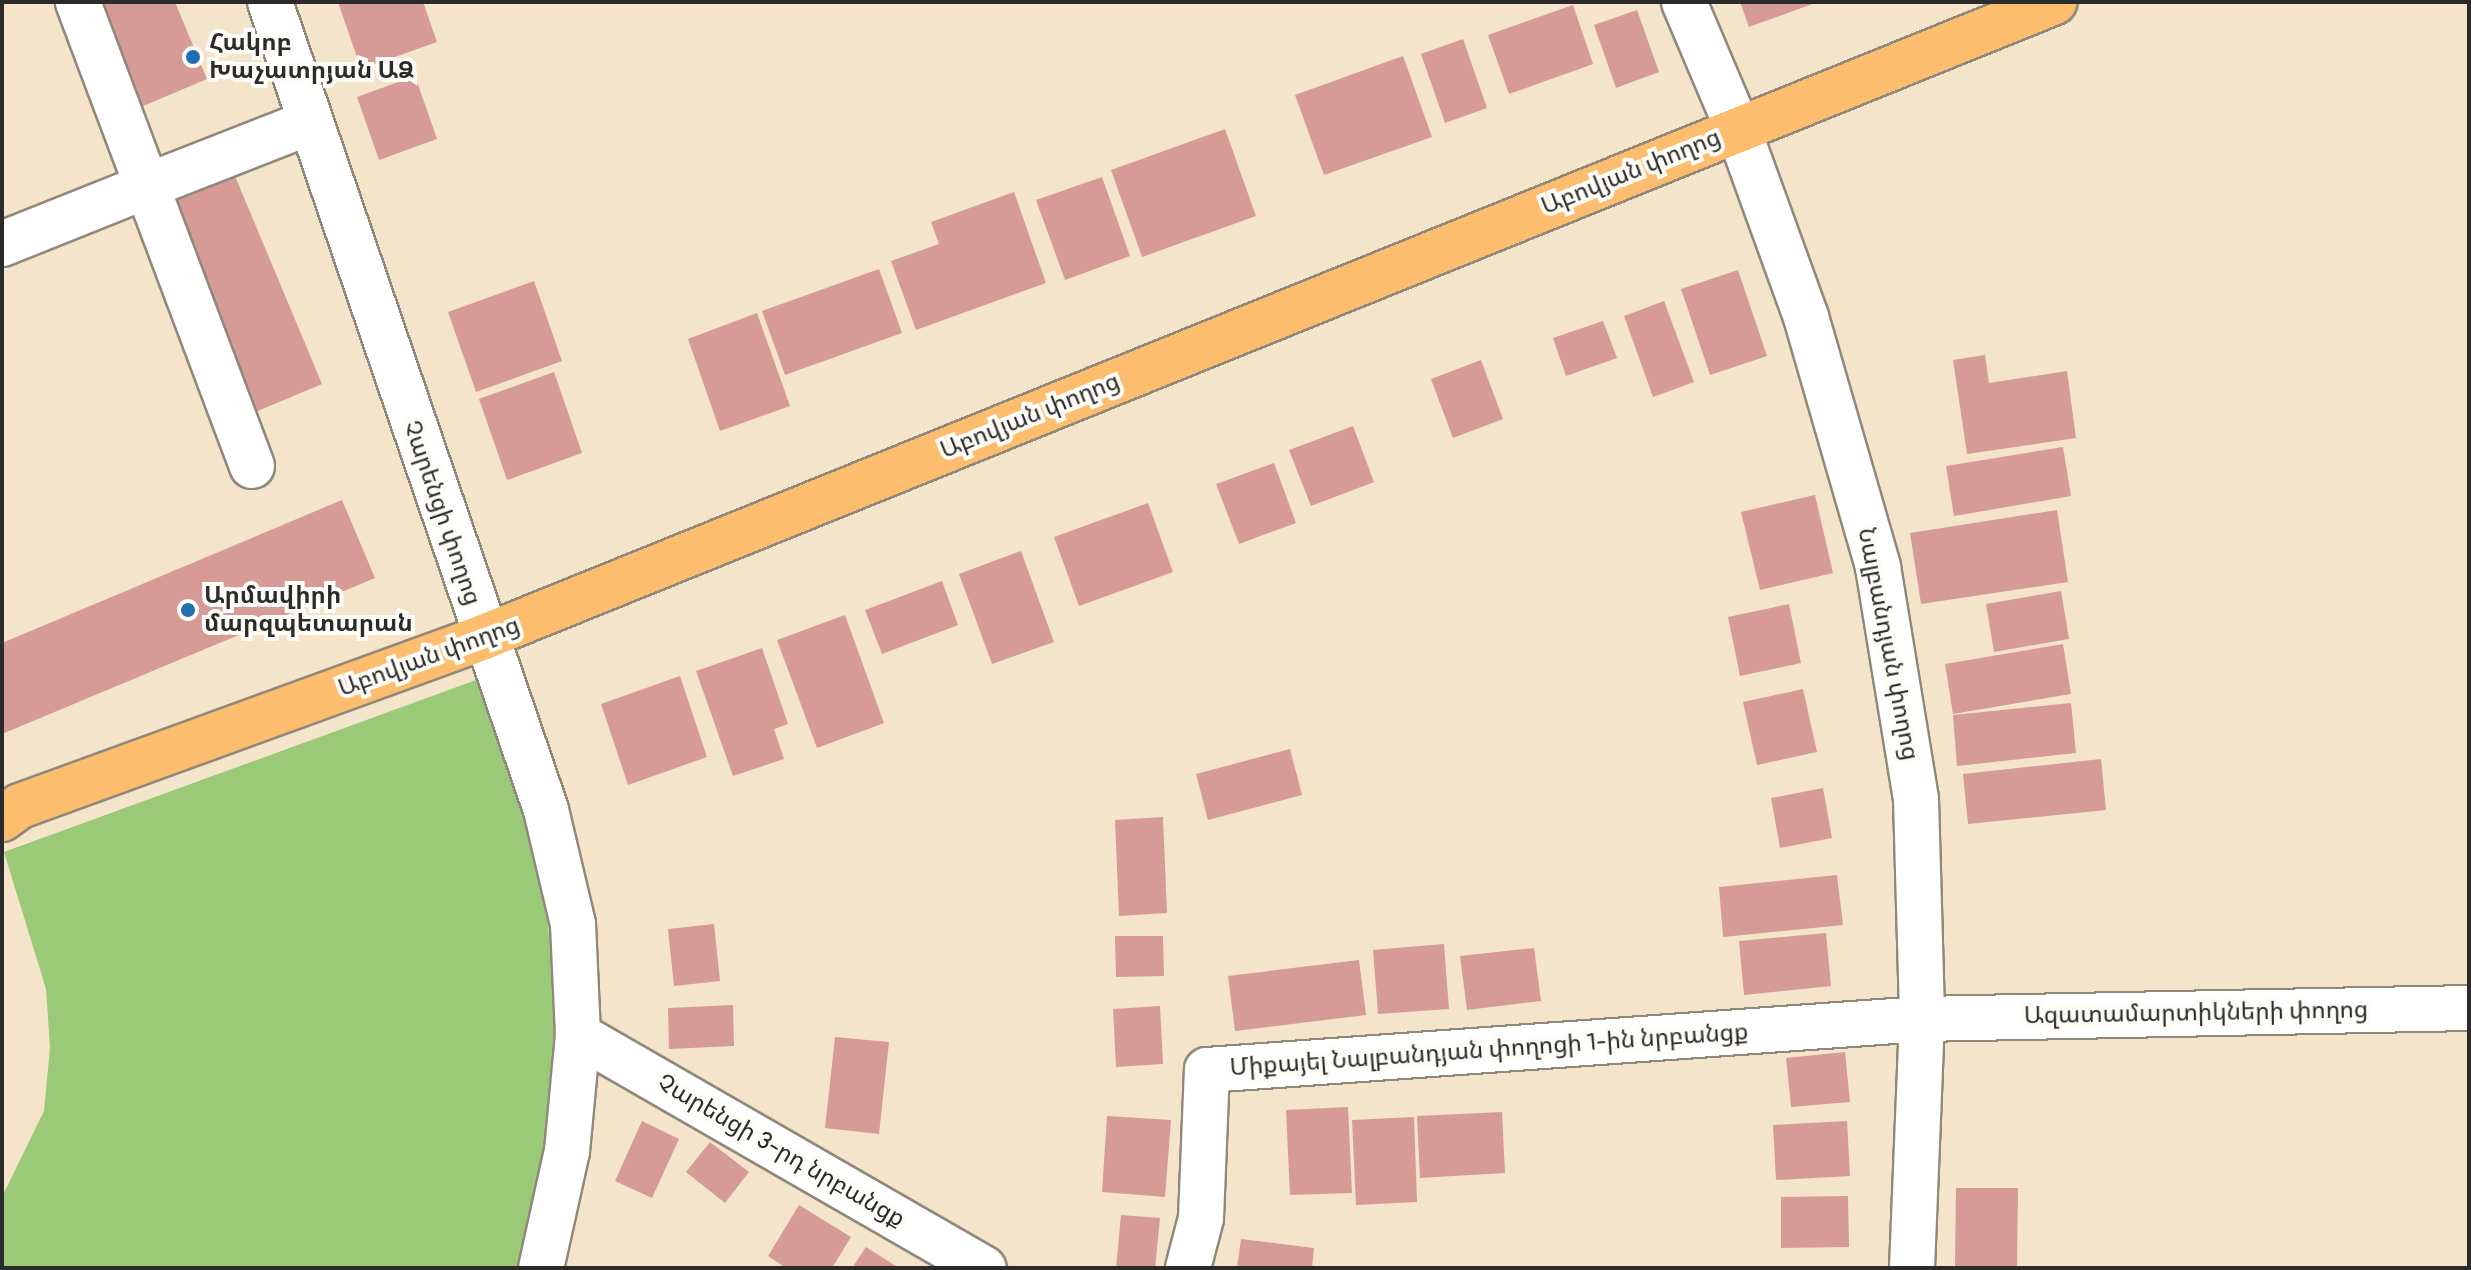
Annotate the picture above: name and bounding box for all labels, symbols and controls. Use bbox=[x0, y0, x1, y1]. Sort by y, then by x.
place label: Հակոբ Խաչատրյան ԱՁ bbox=[209, 29, 414, 85]
marker: Հակոբ Խաչատրյան ԱՁ bbox=[184, 48, 202, 66]
street label: Աբովյան փողոց bbox=[1537, 123, 1725, 221]
street label: Աբովյան փողոց bbox=[936, 367, 1124, 465]
street label: Չարենցի փողոց bbox=[397, 417, 487, 609]
street label: Նալբանդյան փողոց bbox=[1851, 525, 1925, 763]
place label: Արմավիրի մարզպետարան bbox=[204, 582, 413, 638]
marker: Արմավիրի մարզպետարան bbox=[179, 601, 197, 619]
street label: Աբովյան փողոց bbox=[334, 611, 524, 703]
street label: Ազատամարտիկների փողոց bbox=[2024, 996, 2368, 1030]
street label: Միքայել Նալբանդյան փողոցի 1-ին նրբանցք bbox=[1229, 1018, 1749, 1082]
street label: Չարենցի 3-րդ նրբանցք bbox=[652, 1068, 910, 1234]

